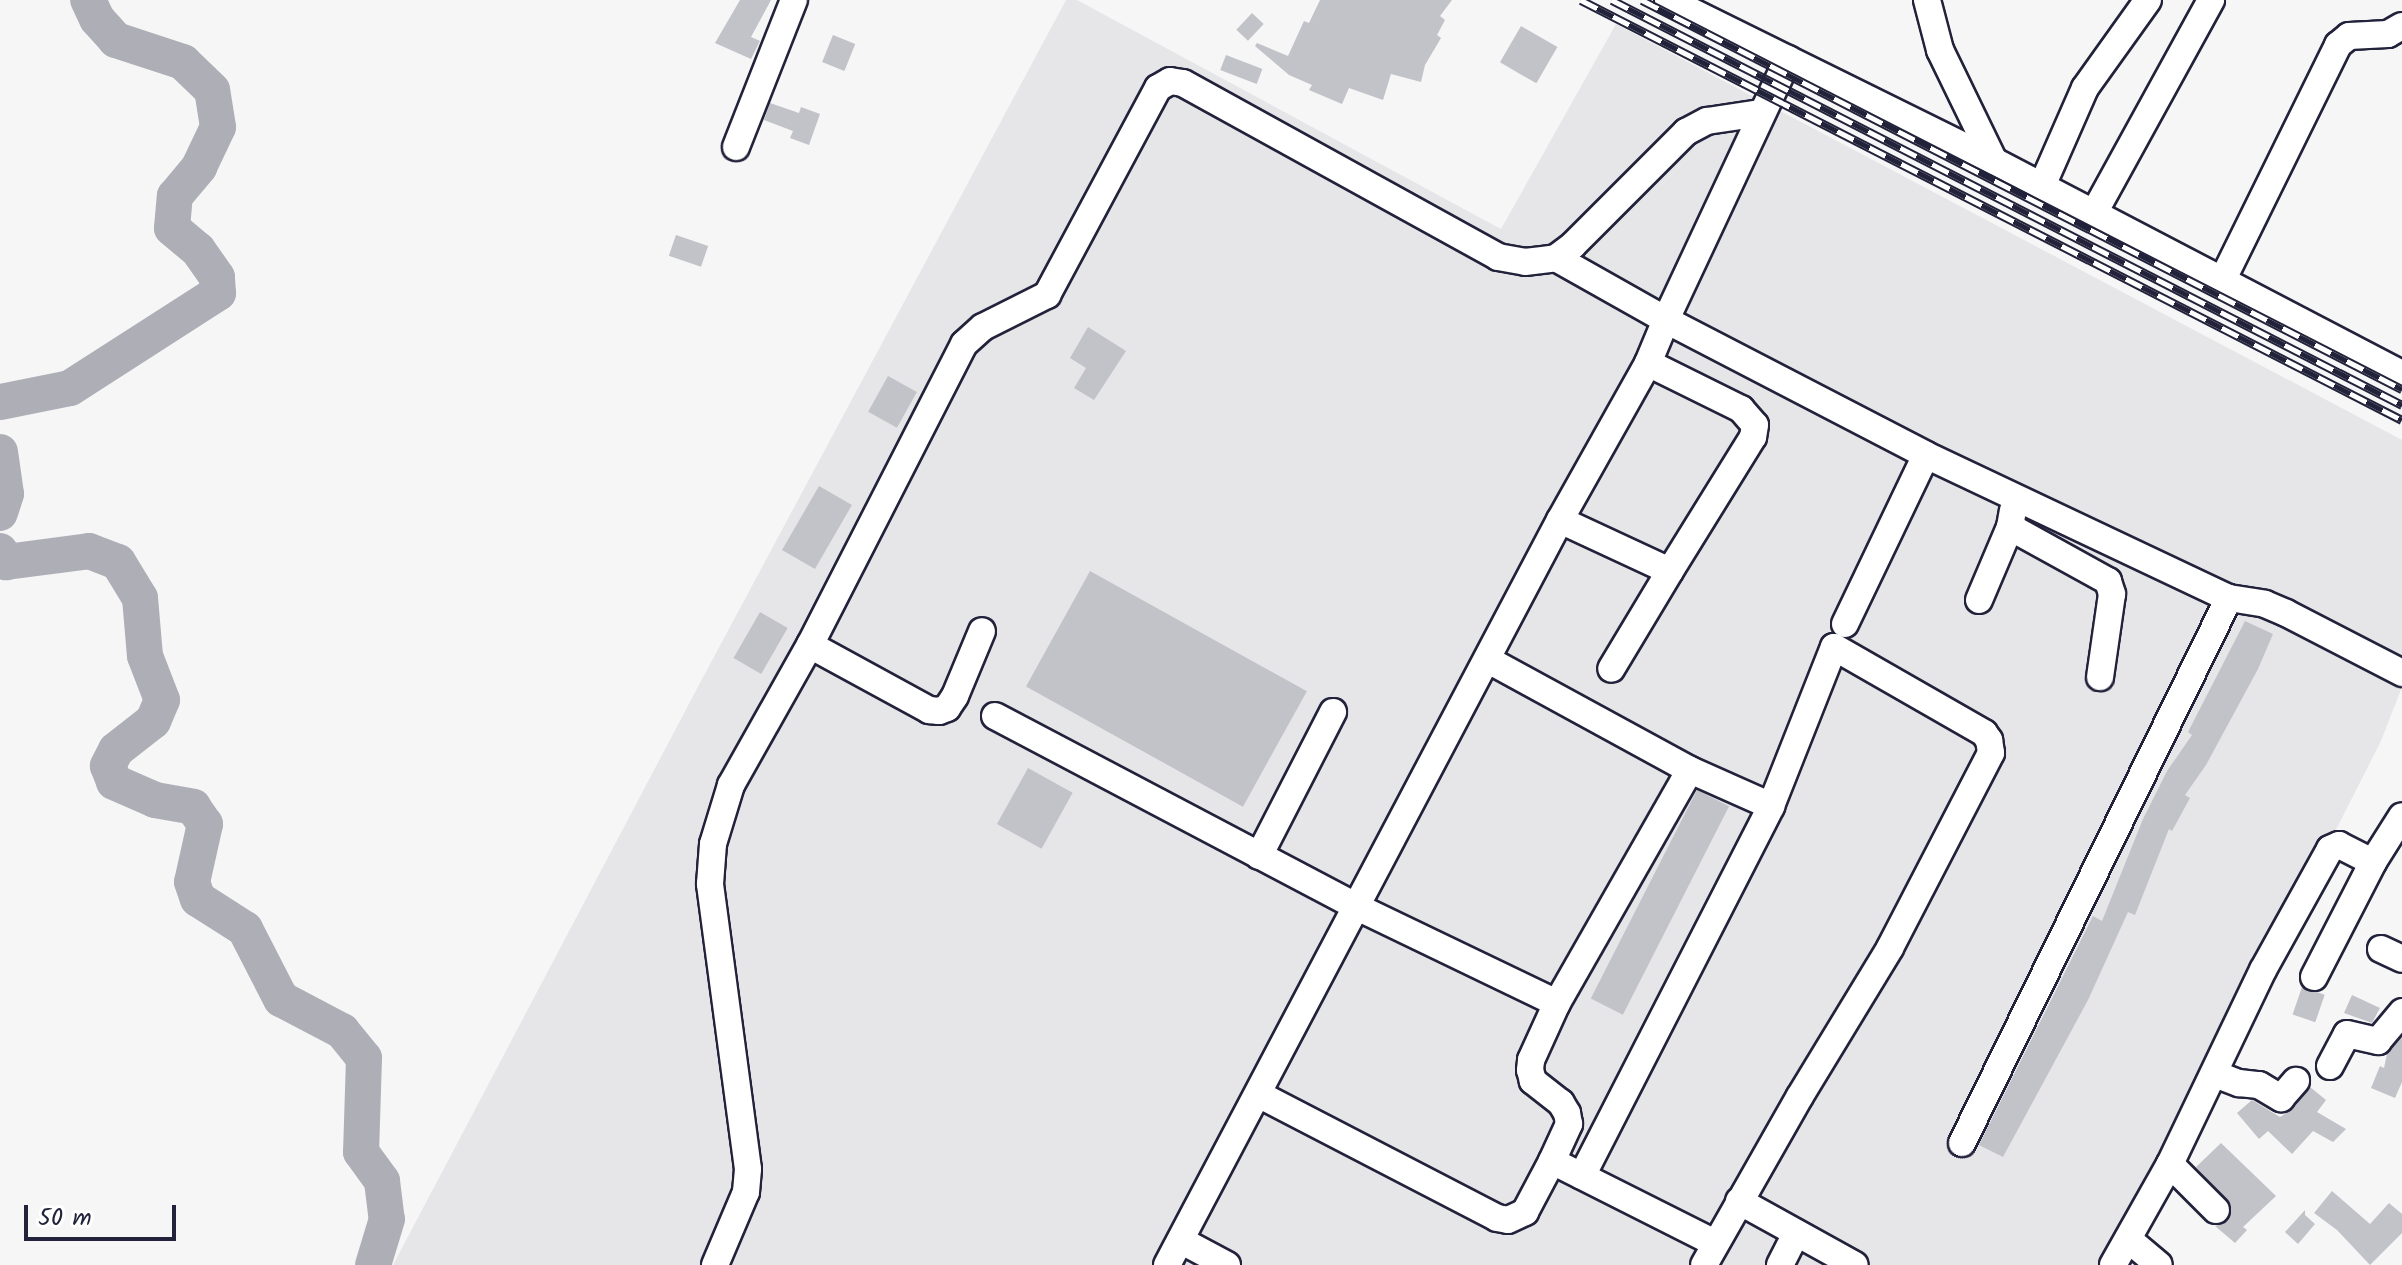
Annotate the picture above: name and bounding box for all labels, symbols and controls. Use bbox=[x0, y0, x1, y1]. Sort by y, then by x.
scale bar bbox=[28, 1189, 180, 1239]
text: 50 m bbox=[38, 1199, 92, 1238]

